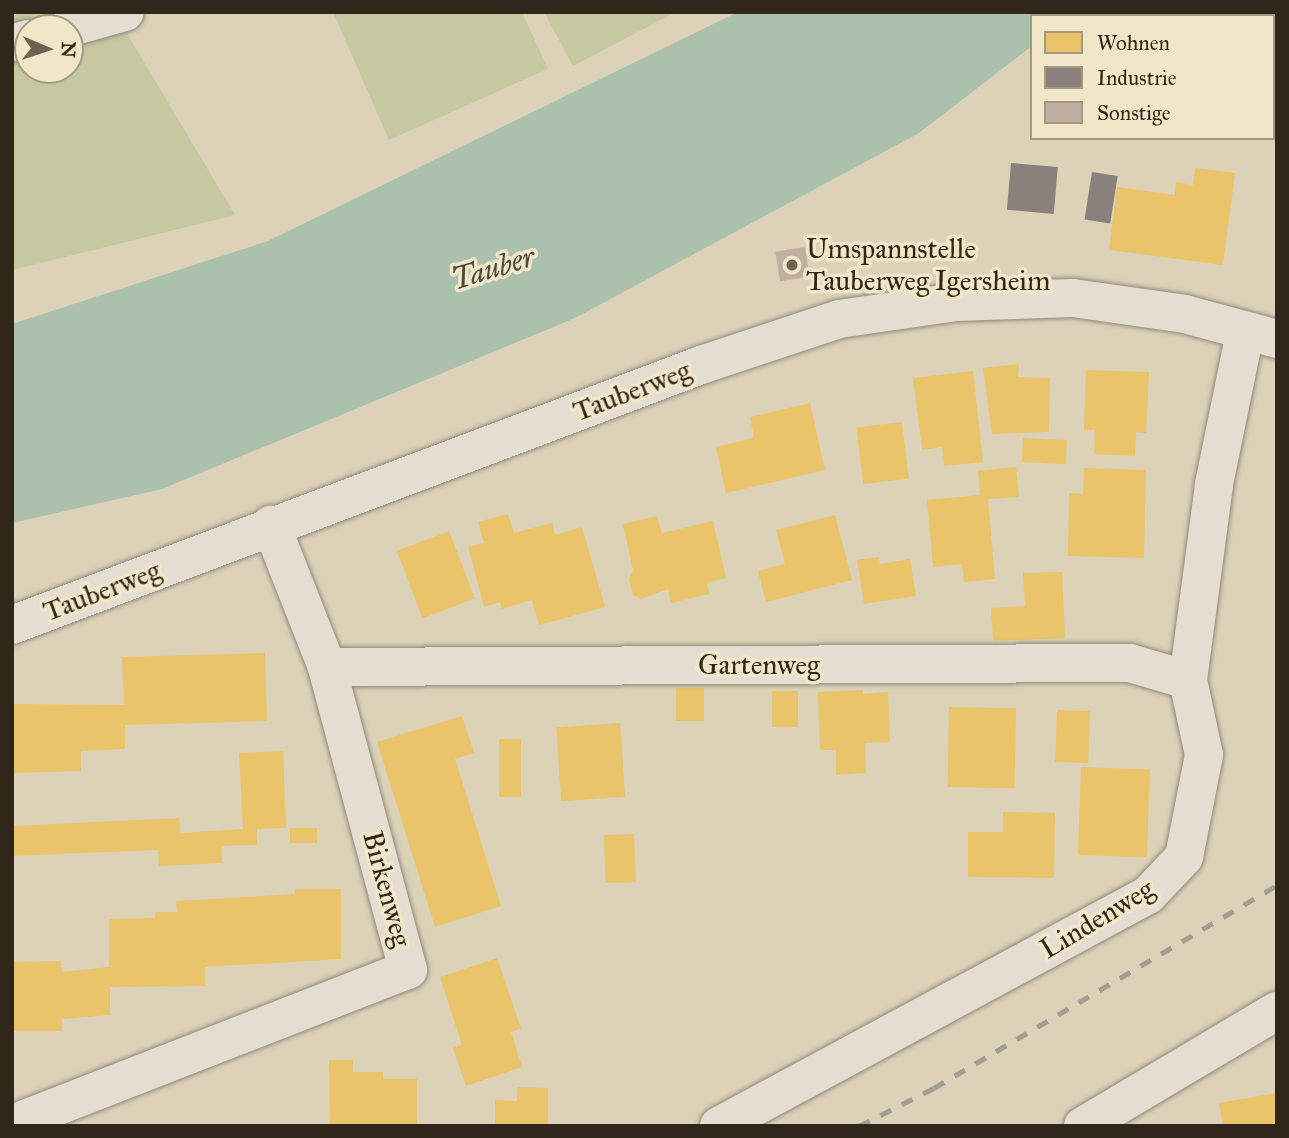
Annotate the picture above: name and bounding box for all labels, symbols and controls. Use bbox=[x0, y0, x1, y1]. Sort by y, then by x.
north arrow bbox=[14, 14, 84, 84]
legend bbox=[1030, 14, 1275, 140]
text: Wohnen bbox=[1097, 30, 1170, 56]
text: N bbox=[57, 41, 80, 58]
text: Industrie bbox=[1097, 65, 1177, 91]
text: Sonstige bbox=[1097, 100, 1171, 126]
place label: Umspannstelle Tauberweg Igersheim bbox=[806, 232, 1051, 298]
water label: Tauber bbox=[447, 238, 539, 298]
marker: Umspannstelle Tauberweg Igersheim bbox=[784, 257, 800, 273]
street label: Tauberweg bbox=[569, 353, 695, 429]
street label: Tauberweg bbox=[39, 553, 165, 629]
street label: Gartenweg bbox=[698, 648, 820, 682]
street label: Birkenweg bbox=[355, 827, 419, 951]
street label: Lindenweg bbox=[1034, 872, 1160, 966]

